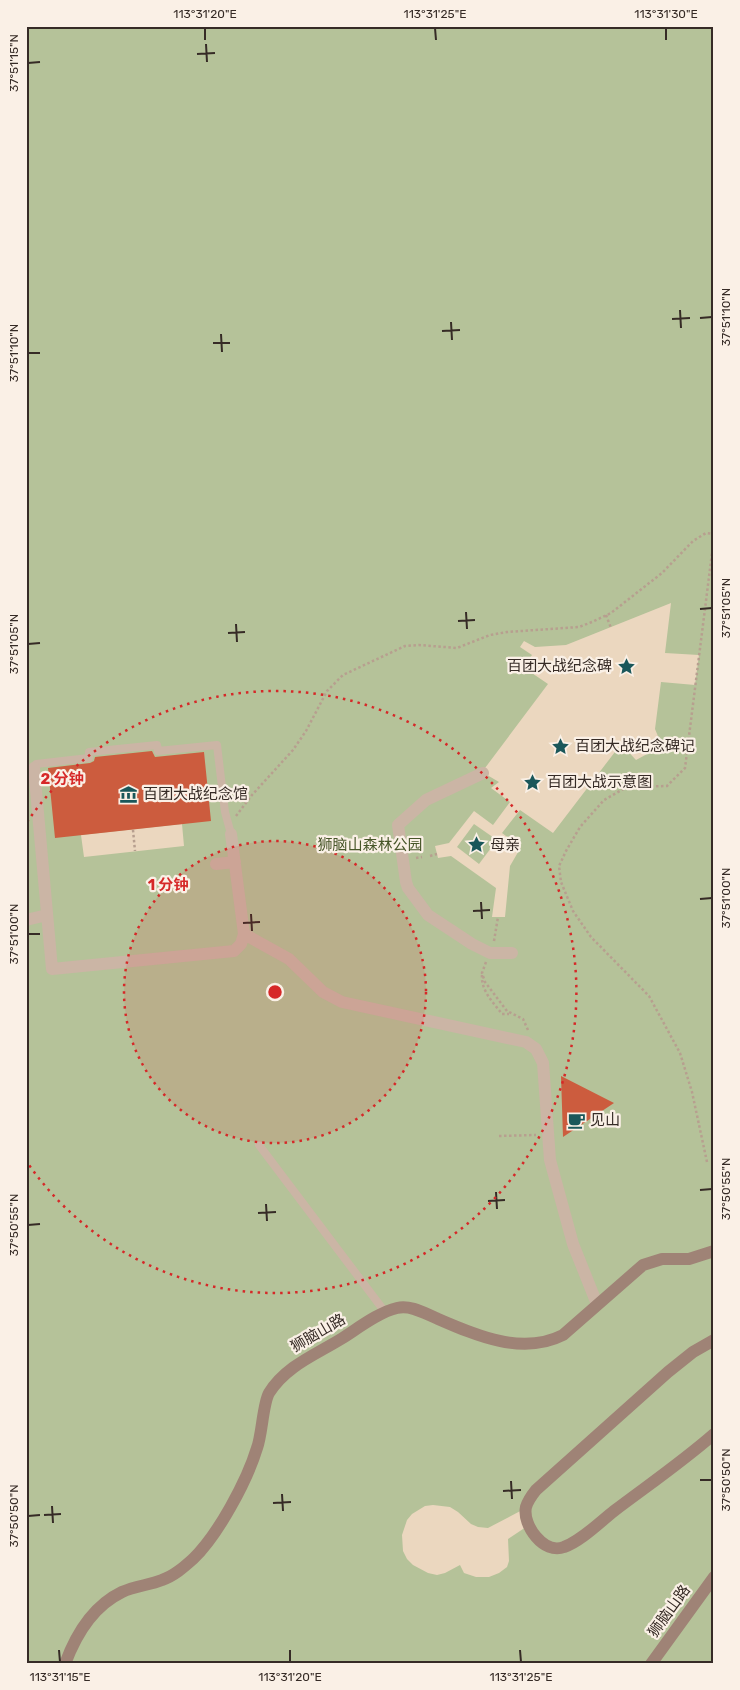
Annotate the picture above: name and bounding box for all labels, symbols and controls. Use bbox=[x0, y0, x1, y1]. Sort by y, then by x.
text: 113°31'20"E bbox=[173, 7, 237, 21]
text: 113°31'25"E bbox=[404, 7, 466, 21]
text: 113°31'30"E bbox=[634, 7, 698, 21]
text: 37°51'15"N bbox=[7, 34, 21, 92]
text: 37°51'10"N bbox=[719, 288, 733, 346]
text: 37°51'10"N bbox=[7, 324, 21, 382]
text: 37°51'05"N bbox=[719, 578, 733, 638]
text: 37°51'05"N bbox=[7, 614, 21, 674]
place icon: 百团大战纪念碑 bbox=[616, 656, 636, 676]
place label: 百团大战纪念碑 bbox=[507, 657, 612, 675]
place icon: 百团大战纪念碑记 bbox=[551, 736, 571, 756]
place label: 百团大战纪念碑记 bbox=[575, 737, 695, 755]
text: 2 分钟 bbox=[41, 770, 83, 788]
place icon: 百团大战示意图 bbox=[523, 772, 543, 792]
place label: 百团大战示意图 bbox=[547, 773, 652, 791]
museum icon: 百团大战纪念馆 bbox=[119, 784, 139, 804]
place label: 百团大战纪念馆 bbox=[143, 785, 248, 803]
place icon: 母亲 bbox=[466, 835, 486, 855]
park label: 狮脑山森林公园 bbox=[317, 836, 423, 854]
place label: 母亲 bbox=[490, 836, 520, 854]
text: 37°51'00"N bbox=[719, 868, 733, 928]
text: 1 分钟 bbox=[148, 876, 188, 894]
text: 37°51'00"N bbox=[7, 904, 21, 964]
centre of rings bbox=[266, 983, 284, 1001]
cafe icon: 见山 bbox=[566, 1110, 586, 1130]
place label: 见山 bbox=[590, 1111, 620, 1129]
text: 37°50'55"N bbox=[719, 1158, 733, 1220]
text: 37°50'55"N bbox=[7, 1194, 21, 1256]
street label: 狮脑山路 bbox=[288, 1310, 348, 1356]
text: 37°50'50"N bbox=[719, 1449, 733, 1511]
text: 37°50'50"N bbox=[7, 1485, 21, 1547]
street label: 狮脑山路 bbox=[644, 1581, 694, 1641]
text: 113°31'15"E bbox=[30, 1670, 90, 1684]
text: 113°31'20"E bbox=[258, 1670, 322, 1684]
text: 113°31'25"E bbox=[490, 1670, 552, 1684]

